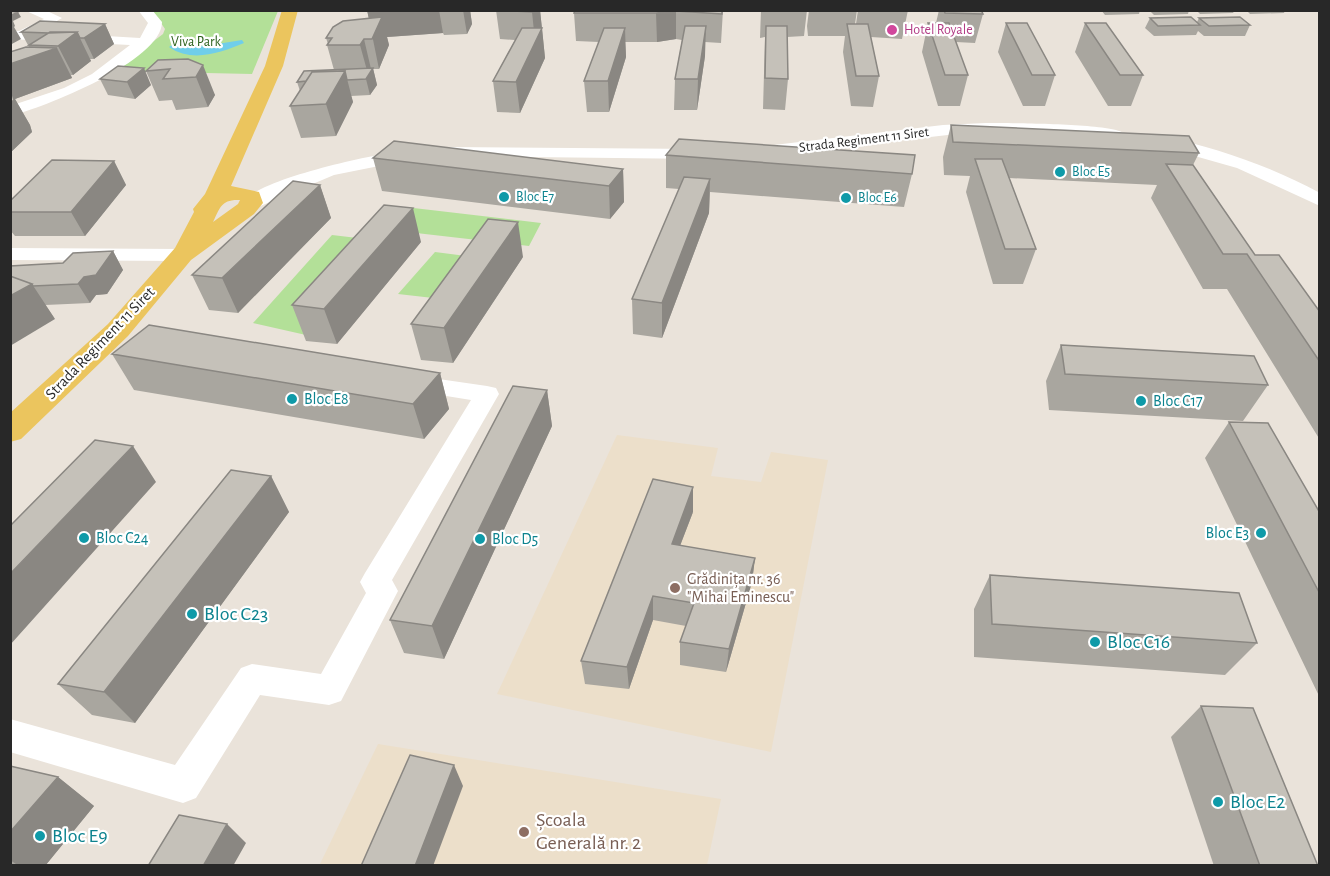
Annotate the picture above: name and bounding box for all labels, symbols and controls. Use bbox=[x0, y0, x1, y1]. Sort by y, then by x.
marker: Hotel Royale bbox=[885, 23, 899, 37]
place label: Hotel Royale bbox=[904, 23, 973, 37]
park label: Viva Park bbox=[171, 35, 222, 49]
street label: Strada Regiment 11 Siret bbox=[798, 125, 930, 155]
marker: Bloc E5 bbox=[1053, 165, 1067, 179]
place label: Bloc E5 bbox=[1072, 165, 1110, 179]
marker: Bloc E7 bbox=[497, 190, 511, 204]
place label: Bloc E7 bbox=[516, 190, 554, 204]
marker: Bloc E6 bbox=[839, 191, 853, 205]
place label: Bloc E6 bbox=[858, 191, 897, 205]
street label: Strada Regiment 11 Siret bbox=[42, 284, 158, 402]
place label: Bloc E8 bbox=[304, 391, 349, 407]
marker: Bloc E8 bbox=[285, 392, 299, 406]
place label: Bloc C17 bbox=[1153, 393, 1203, 409]
marker: Bloc C17 bbox=[1134, 394, 1148, 408]
place label: Bloc E3 bbox=[1205, 525, 1249, 541]
marker: Bloc E3 bbox=[1254, 526, 1268, 540]
place label: Bloc C24 bbox=[96, 530, 149, 546]
marker: Bloc C24 bbox=[77, 531, 91, 545]
place label: Bloc D5 bbox=[492, 531, 538, 547]
marker: Bloc D5 bbox=[473, 532, 487, 546]
place label: Grădinița nr. 36 "Mihai Eminescu" bbox=[687, 571, 794, 605]
marker: Grădinița nr. 36 "Mihai Eminescu" bbox=[668, 581, 682, 595]
place label: Bloc C23 bbox=[204, 604, 268, 624]
marker: Bloc C23 bbox=[185, 607, 199, 621]
place label: Bloc C16 bbox=[1107, 632, 1170, 652]
marker: Bloc C16 bbox=[1088, 635, 1102, 649]
place label: Bloc E2 bbox=[1230, 792, 1285, 812]
marker: Bloc E2 bbox=[1211, 795, 1225, 809]
place label: Școala Generală nr. 2 bbox=[536, 810, 641, 853]
marker: Școala Generală nr. 2 bbox=[517, 825, 531, 839]
place label: Bloc E9 bbox=[52, 826, 108, 846]
marker: Bloc E9 bbox=[33, 829, 47, 843]

